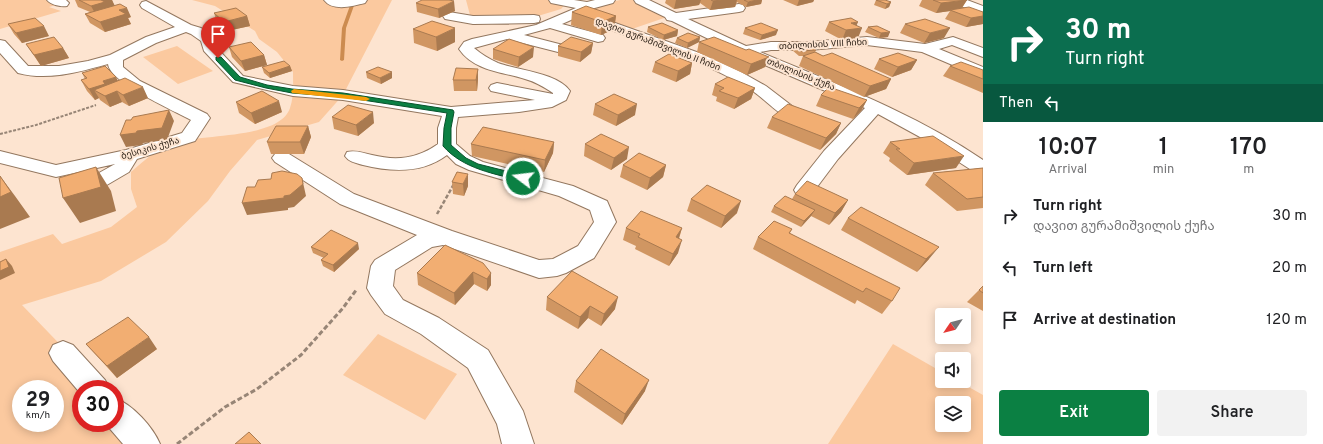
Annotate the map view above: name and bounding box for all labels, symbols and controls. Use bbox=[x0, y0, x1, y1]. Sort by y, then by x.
text: 30 m bbox=[1065, 13, 1131, 49]
street label: დავით გურამიშვილის II ჩიხი bbox=[594, 15, 722, 73]
icon: right bbox=[999, 16, 1051, 68]
pin bbox=[201, 17, 235, 58]
icon: arrive bbox=[207, 23, 229, 45]
street label: თბილისის VIII ჩიხი bbox=[779, 37, 867, 52]
text: Turn right bbox=[1065, 48, 1145, 71]
street label: თბილისის ქუჩა bbox=[765, 56, 837, 93]
icon: left bbox=[1041, 92, 1063, 114]
text: Then bbox=[999, 94, 1033, 113]
text: 10:07 bbox=[1039, 133, 1097, 163]
text: 1 bbox=[1159, 133, 1168, 163]
text: 170 bbox=[1230, 133, 1267, 163]
street label: ბესიკის ქუჩა bbox=[120, 135, 181, 162]
position arrow bbox=[502, 157, 544, 199]
text: Arrival bbox=[1048, 162, 1087, 178]
text: min bbox=[1153, 162, 1174, 178]
text: m bbox=[1243, 162, 1254, 178]
text: Turn right bbox=[1033, 197, 1102, 216]
icon: right bbox=[999, 205, 1021, 227]
text: 30 m bbox=[1272, 207, 1307, 226]
text: დავით გურამიშვილის ქუჩა bbox=[1033, 219, 1215, 235]
icon: left bbox=[999, 257, 1021, 279]
text: Turn left bbox=[1033, 259, 1093, 278]
text: 20 m bbox=[1272, 259, 1307, 278]
north arrow bbox=[935, 308, 971, 344]
map controls bbox=[935, 308, 971, 432]
icon: arrive bbox=[999, 309, 1021, 331]
text: Arrive at destination bbox=[1033, 311, 1176, 330]
text: 120 m bbox=[1266, 311, 1307, 330]
button: sound bbox=[935, 352, 971, 388]
speed limit sign: 30 bbox=[72, 380, 124, 432]
text: 29 bbox=[26, 388, 50, 414]
button: Exit bbox=[999, 390, 1149, 436]
button: Share bbox=[1157, 390, 1307, 436]
button: layers bbox=[935, 396, 971, 432]
text: km/h bbox=[26, 409, 50, 422]

